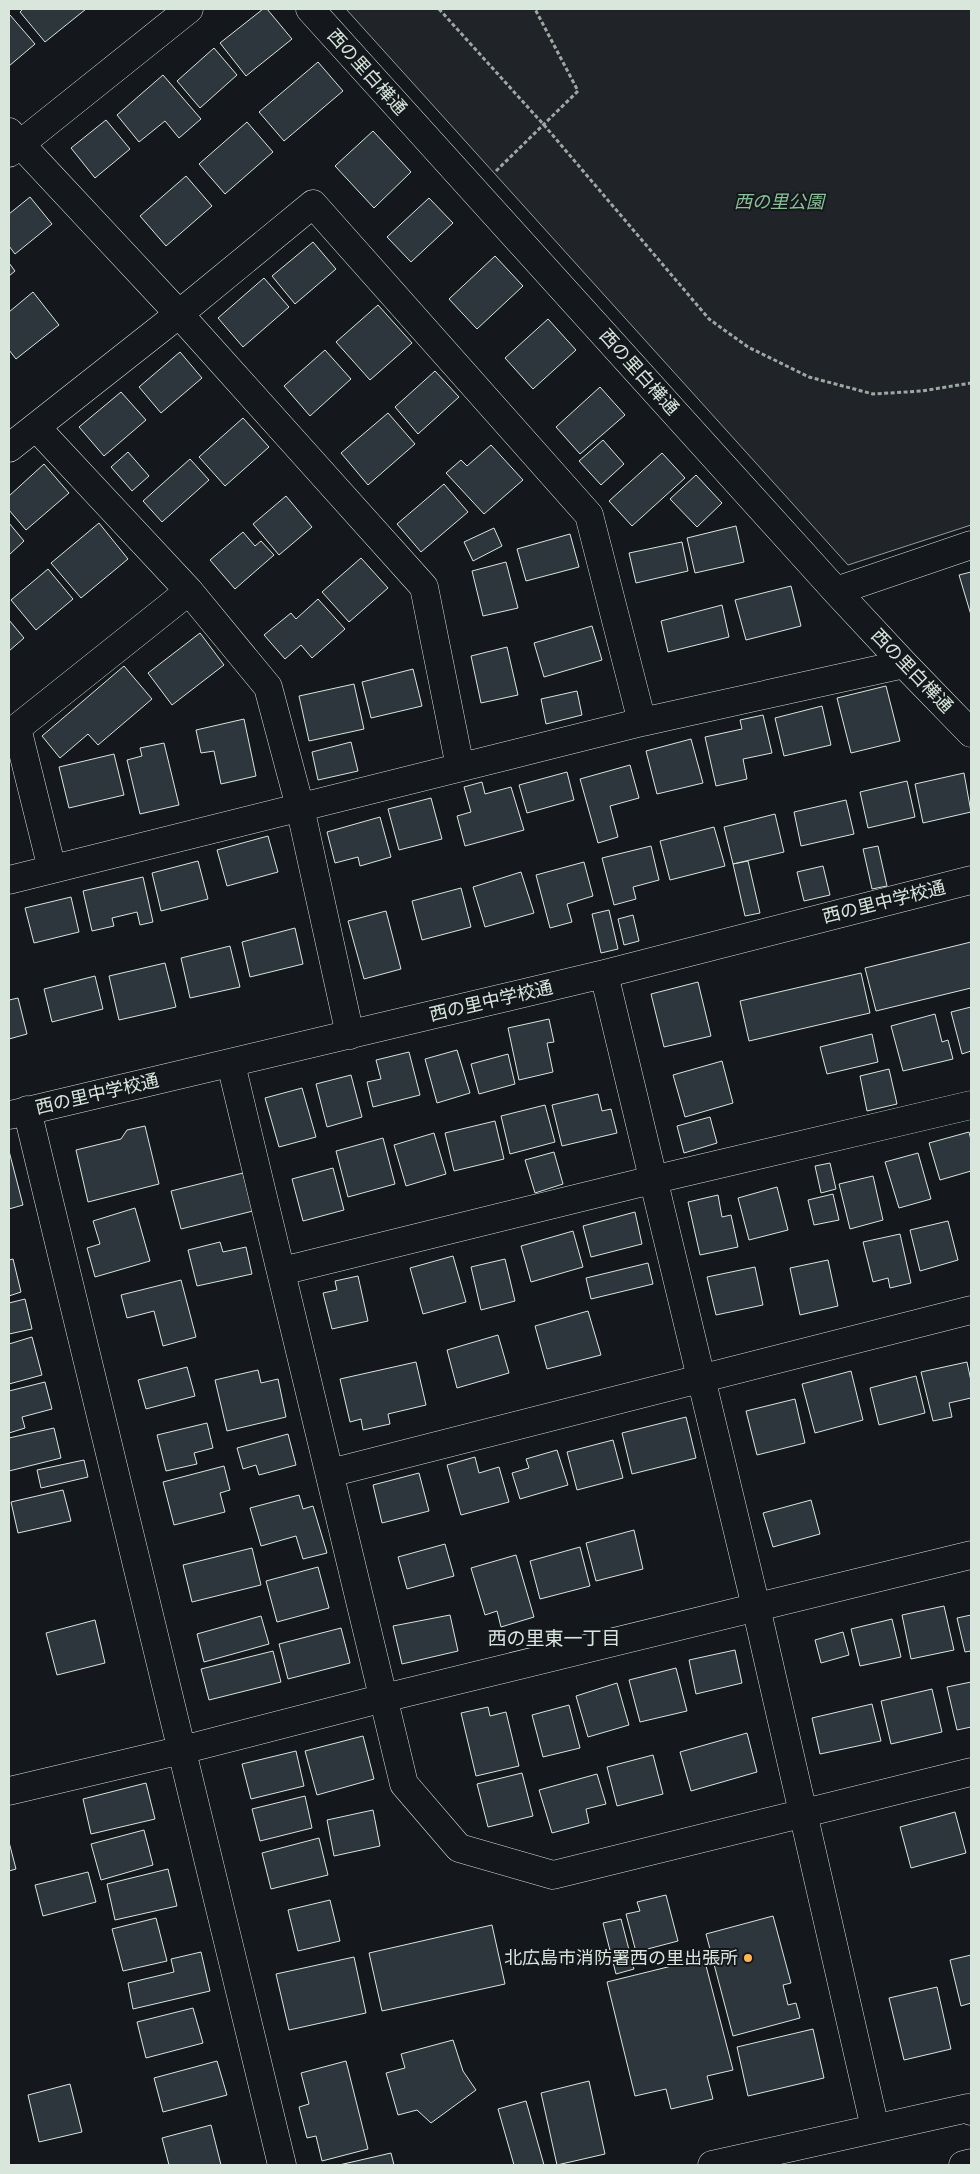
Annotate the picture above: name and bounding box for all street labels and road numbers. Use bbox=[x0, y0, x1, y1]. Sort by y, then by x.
street label: 西の里白樺通 bbox=[323, 24, 412, 119]
street label: 西の里白樺通 bbox=[595, 324, 684, 419]
street label: 西の里白樺通 bbox=[867, 624, 958, 717]
street label: 西の里中学校通 bbox=[820, 875, 948, 928]
street label: 西の里中学校通 bbox=[427, 975, 555, 1026]
street label: 西の里中学校通 bbox=[33, 1068, 161, 1119]

